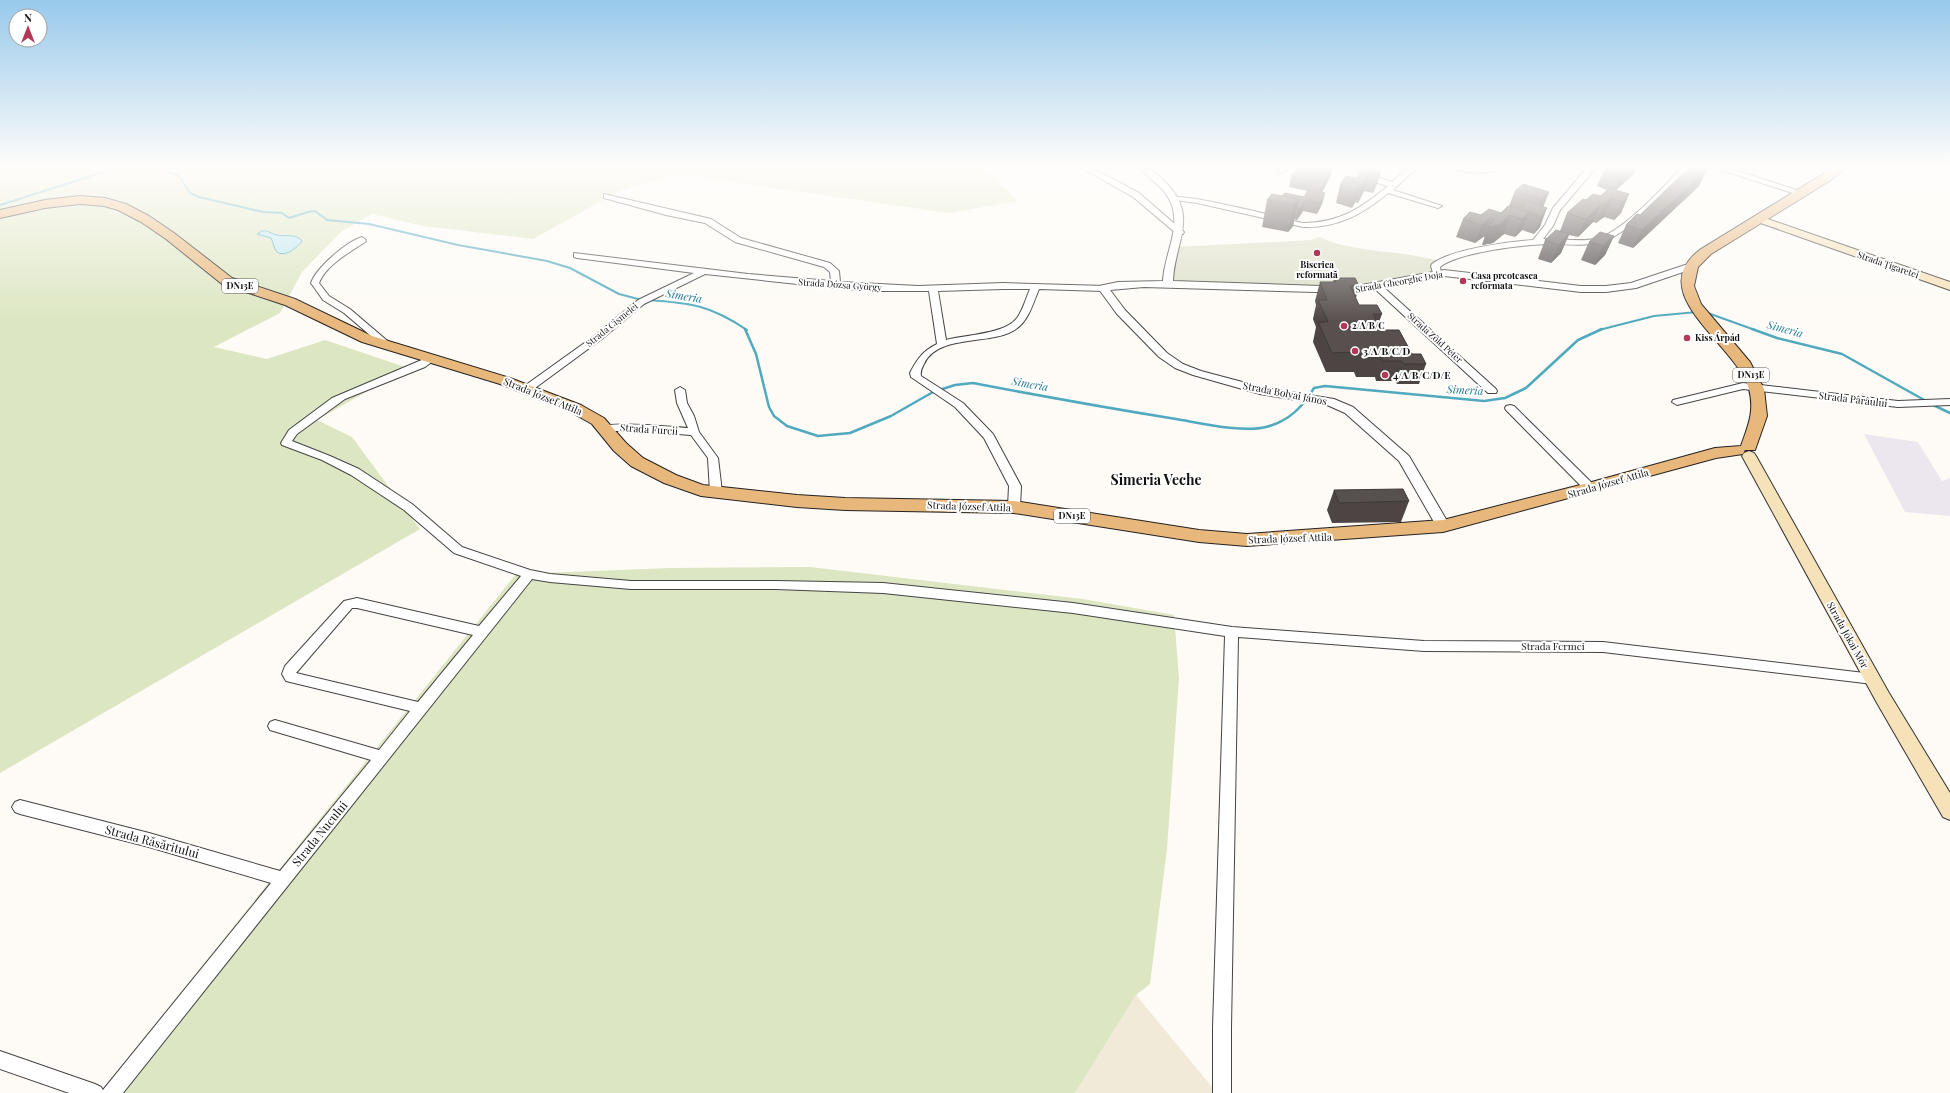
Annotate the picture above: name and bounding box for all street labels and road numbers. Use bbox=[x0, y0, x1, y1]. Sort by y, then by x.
street label: Strada Țigaretei bbox=[1856, 248, 1921, 281]
street label: Strada Gheorghe Doja bbox=[1354, 267, 1444, 295]
street label: Strada Dózsa György bbox=[798, 275, 883, 293]
road number: DN13E bbox=[222, 279, 258, 293]
street label: Strada Cișmelei bbox=[583, 299, 641, 350]
street label: Strada Zöld Péter bbox=[1406, 309, 1466, 365]
road number: DN13E bbox=[1733, 368, 1769, 382]
street label: Strada József Attila bbox=[502, 374, 584, 418]
street label: Strada Bolyai János bbox=[1242, 378, 1328, 408]
street label: Strada Pârâului bbox=[1818, 388, 1888, 410]
street label: Strada Furcii bbox=[620, 420, 678, 438]
street label: Strada József Attila bbox=[1566, 465, 1650, 501]
street label: Strada József Attila bbox=[927, 498, 1011, 514]
road number: DN13E bbox=[1054, 509, 1090, 523]
street label: Strada József Attila bbox=[1248, 530, 1332, 546]
street label: Strada Jókai Mór bbox=[1824, 599, 1872, 671]
street label: Strada Fermei bbox=[1521, 639, 1585, 653]
street label: Strada Nucului bbox=[288, 797, 351, 869]
street label: Strada Răsăritului bbox=[103, 821, 202, 861]

